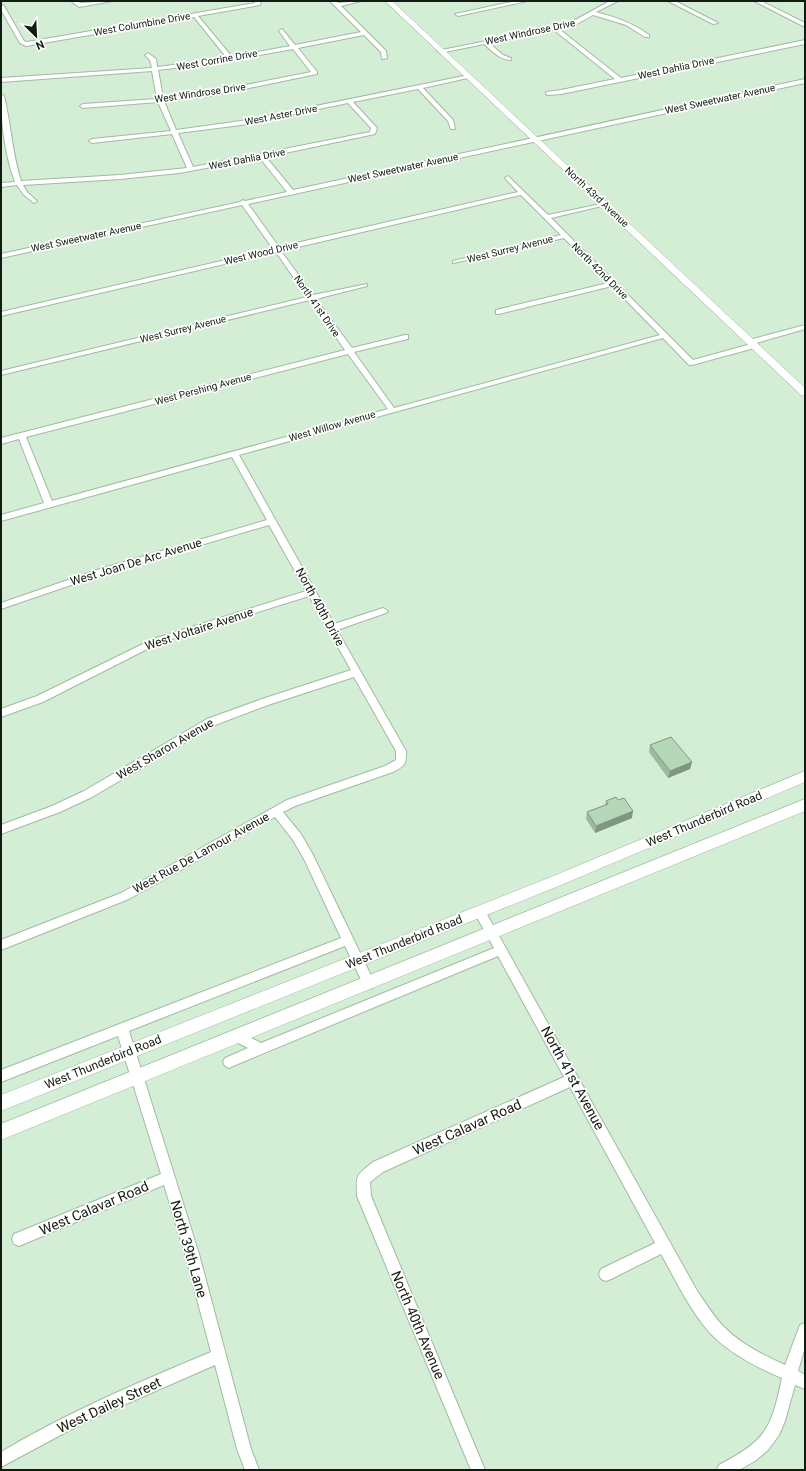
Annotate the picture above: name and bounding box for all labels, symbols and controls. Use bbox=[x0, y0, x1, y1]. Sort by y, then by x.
street label: West Columbine Drive bbox=[93, 10, 191, 38]
north arrow bbox=[16, 16, 56, 56]
street label: West Windrose Drive bbox=[484, 17, 576, 47]
text: N bbox=[33, 37, 46, 52]
street label: West Corrine Drive bbox=[176, 47, 258, 73]
street label: West Dahlia Drive bbox=[637, 55, 715, 81]
street label: West Windrose Drive bbox=[154, 81, 246, 105]
street label: West Sweetwater Avenue bbox=[664, 82, 776, 116]
street label: West Aster Drive bbox=[244, 103, 318, 127]
street label: West Dahlia Drive bbox=[208, 146, 286, 172]
street label: West Sweetwater Avenue bbox=[347, 151, 459, 185]
street label: North 43rd Avenue bbox=[563, 165, 631, 229]
street label: West Sweetwater Avenue bbox=[30, 220, 142, 254]
street label: West Surrey Avenue bbox=[466, 233, 554, 265]
street label: West Wood Drive bbox=[223, 239, 299, 267]
street label: North 42nd Drive bbox=[570, 241, 630, 301]
street label: North 41st Drive bbox=[292, 273, 342, 339]
street label: West Surrey Avenue bbox=[139, 313, 227, 345]
street label: West Pershing Avenue bbox=[154, 371, 252, 407]
street label: West Willow Avenue bbox=[287, 408, 377, 444]
street label: West Joan De Arc Avenue bbox=[68, 535, 204, 589]
street label: North 40th Drive bbox=[293, 565, 347, 649]
street label: West Voltaire Avenue bbox=[143, 605, 255, 653]
street label: West Sharon Avenue bbox=[114, 715, 216, 783]
street label: West Thunderbird Road bbox=[644, 788, 764, 850]
street label: West Rue De Lamour Avenue bbox=[130, 810, 272, 896]
street label: West Thunderbird Road bbox=[344, 912, 464, 972]
street label: North 41st Avenue bbox=[538, 1024, 608, 1132]
street label: West Thunderbird Road bbox=[43, 1032, 163, 1092]
street label: West Calavar Road bbox=[410, 1096, 524, 1158]
street label: West Calavar Road bbox=[37, 1178, 151, 1238]
street label: North 39th Lane bbox=[167, 1198, 211, 1300]
street label: North 40th Avenue bbox=[388, 1268, 448, 1382]
street label: West Dailey Street bbox=[54, 1374, 164, 1436]

